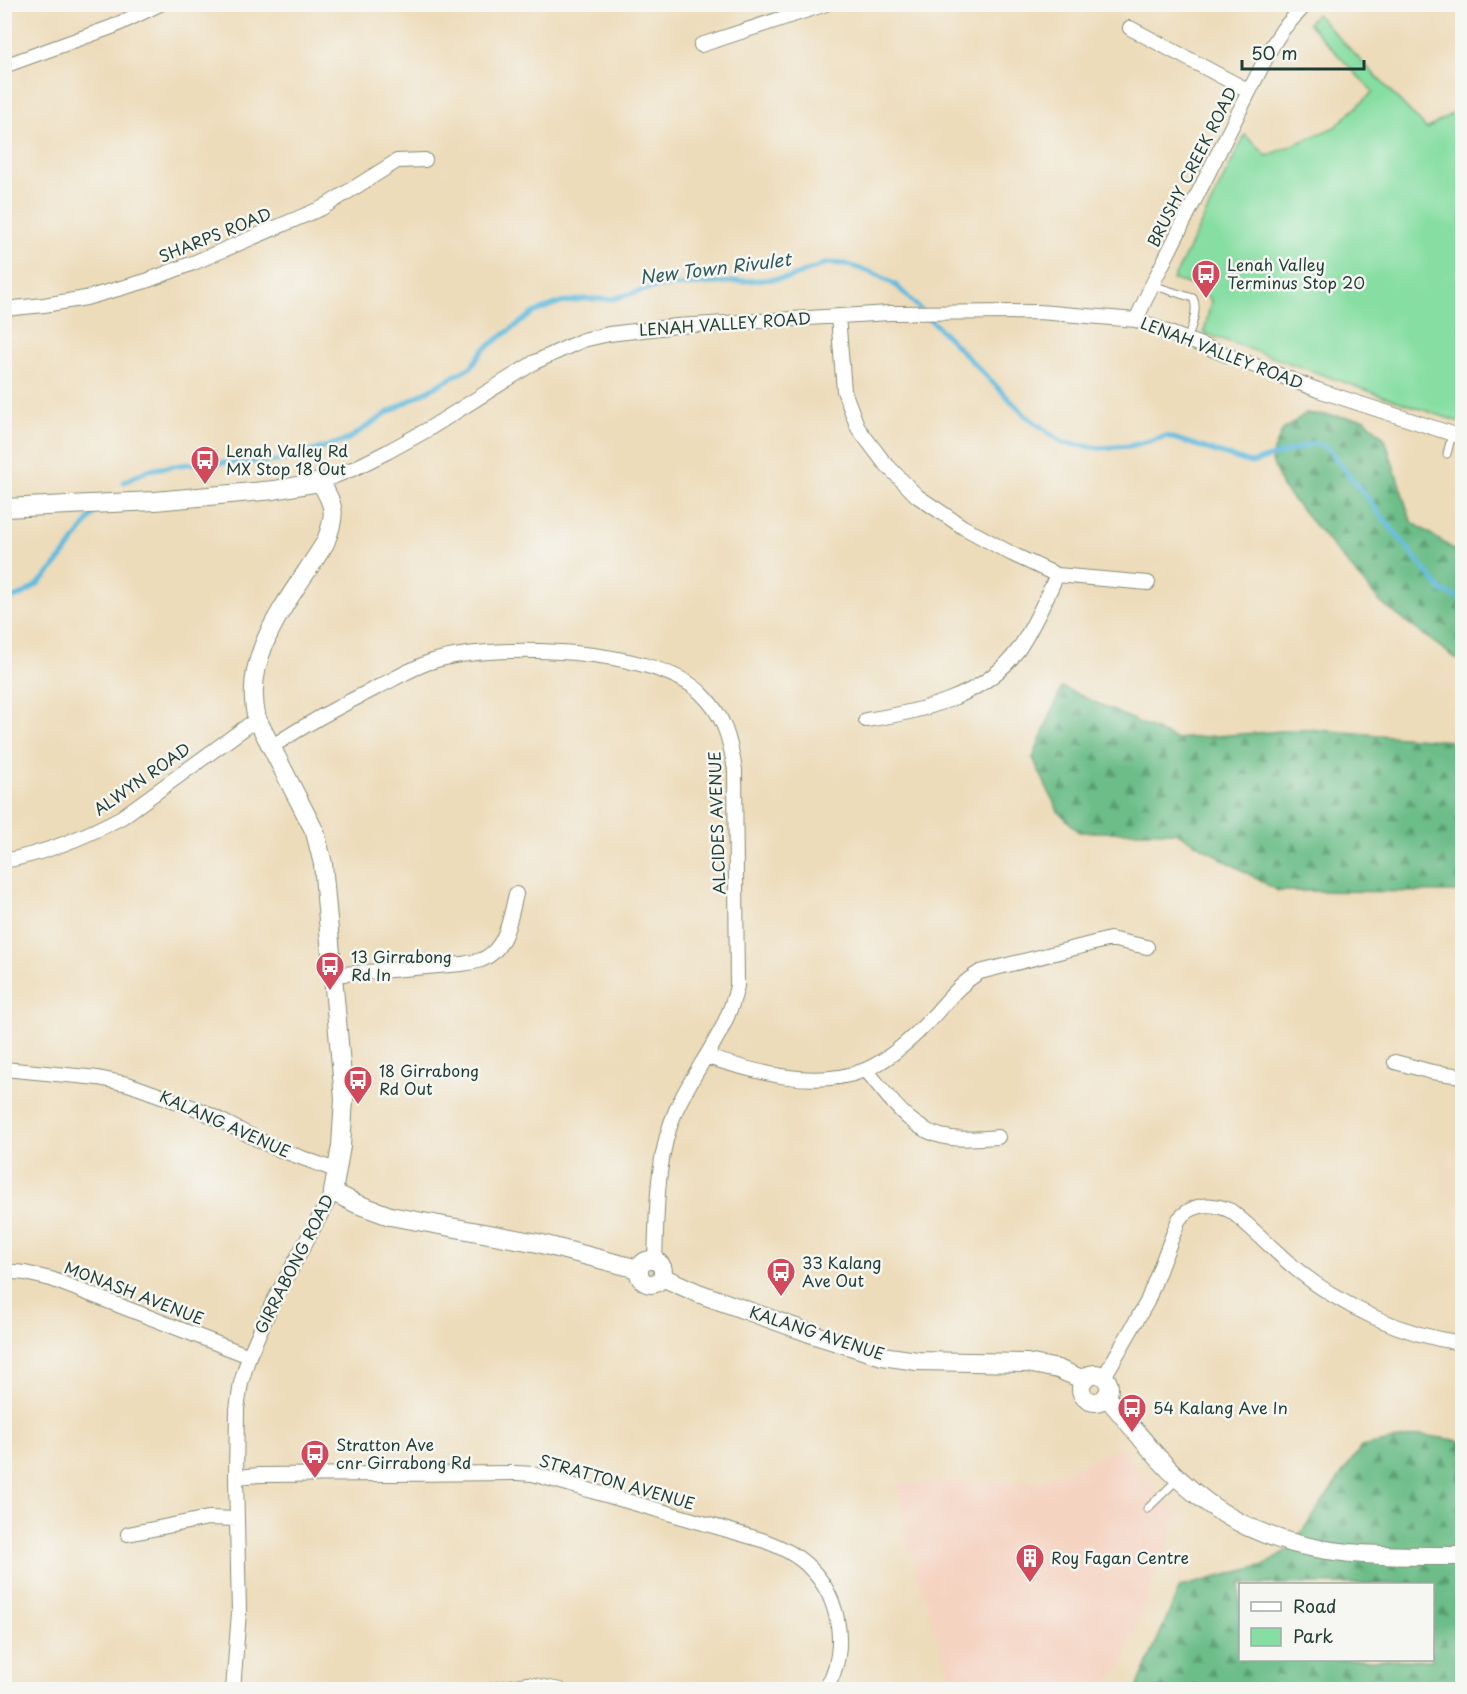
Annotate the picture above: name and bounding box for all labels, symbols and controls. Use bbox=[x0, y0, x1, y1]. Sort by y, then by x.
scale bar bbox=[1242, 33, 1364, 71]
text: 50 m bbox=[1251, 39, 1298, 66]
street label: BRUSHY CREEK ROAD bbox=[1140, 82, 1242, 251]
street label: SHARPS ROAD bbox=[155, 201, 274, 268]
water label: New Town Rivulet bbox=[638, 245, 795, 290]
place label: Lenah Valley Terminus Stop 20 bbox=[1227, 252, 1365, 294]
bus stop icon: Lenah Valley Terminus Stop 20 bbox=[1190, 258, 1222, 300]
street label: LENAH VALLEY ROAD bbox=[638, 305, 812, 341]
street label: LENAH VALLEY ROAD bbox=[1138, 310, 1307, 394]
place label: Lenah Valley Rd MX Stop 18 Out bbox=[226, 438, 348, 480]
bus stop icon: Lenah Valley Rd MX Stop 18 Out bbox=[189, 444, 221, 486]
street label: ALWYN ROAD bbox=[88, 736, 195, 820]
street label: ALCIDES AVENUE bbox=[702, 751, 730, 895]
place label: 13 Girrabong Rd In bbox=[351, 944, 452, 986]
bus stop icon: 13 Girrabong Rd In bbox=[314, 950, 346, 992]
place label: 18 Girrabong Rd Out bbox=[379, 1058, 479, 1100]
bus stop icon: 18 Girrabong Rd Out bbox=[342, 1064, 374, 1106]
street label: KALANG AVENUE bbox=[156, 1083, 295, 1163]
street label: GIRRABONG ROAD bbox=[248, 1190, 339, 1337]
place label: 33 Kalang Ave Out bbox=[802, 1250, 881, 1292]
street label: MONASH AVENUE bbox=[61, 1254, 208, 1330]
bus stop icon: 33 Kalang Ave Out bbox=[765, 1256, 797, 1298]
street label: KALANG AVENUE bbox=[747, 1299, 888, 1365]
bus stop icon: 54 Kalang Ave In bbox=[1116, 1392, 1148, 1434]
place label: 54 Kalang Ave In bbox=[1153, 1395, 1288, 1419]
place label: Stratton Ave cnr Girrabong Rd bbox=[336, 1432, 471, 1474]
bus stop icon: Stratton Ave cnr Girrabong Rd bbox=[299, 1438, 331, 1480]
street label: STRATTON AVENUE bbox=[537, 1447, 698, 1515]
building icon: Roy Fagan Centre bbox=[1014, 1542, 1046, 1584]
place label: Roy Fagan Centre bbox=[1051, 1545, 1189, 1569]
legend bbox=[1239, 1583, 1434, 1661]
text: Road bbox=[1293, 1592, 1337, 1619]
text: Park bbox=[1293, 1622, 1333, 1649]

